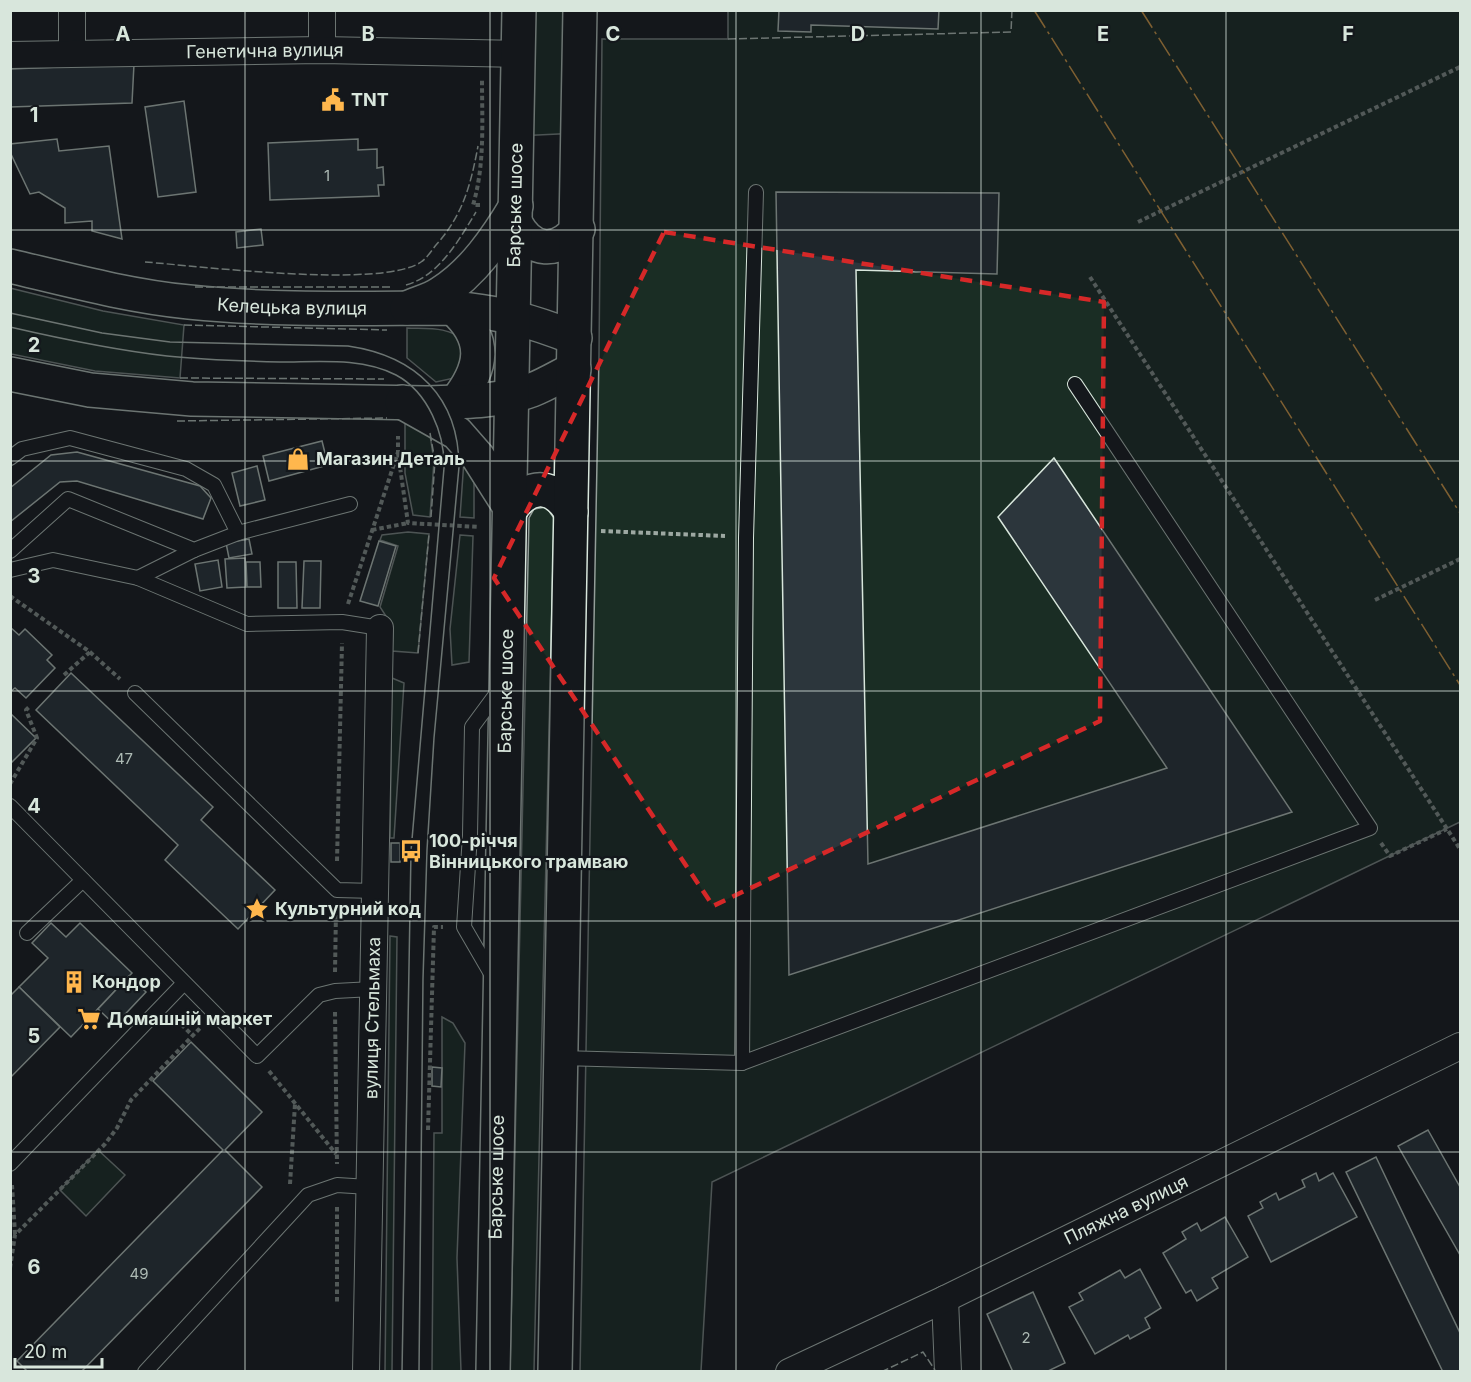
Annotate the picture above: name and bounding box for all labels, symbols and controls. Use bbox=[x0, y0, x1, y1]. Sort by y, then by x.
text: A bbox=[116, 22, 131, 46]
text: B bbox=[361, 22, 375, 46]
text: C bbox=[606, 22, 620, 46]
text: D bbox=[851, 22, 865, 46]
text: E bbox=[1097, 22, 1109, 46]
text: F bbox=[1342, 22, 1354, 46]
street label: Генетична вулиця bbox=[186, 39, 344, 62]
public building icon: TNT bbox=[320, 87, 346, 113]
place label: TNT bbox=[351, 89, 389, 110]
text: 1 bbox=[30, 103, 38, 127]
street label: Барське шосе bbox=[503, 143, 526, 268]
house number: 1 bbox=[324, 166, 330, 185]
street label: Келецька вулиця bbox=[217, 294, 367, 318]
text: 2 bbox=[28, 333, 40, 357]
shop icon: Магазин Деталь bbox=[285, 446, 311, 472]
place label: Магазин Деталь bbox=[316, 448, 465, 469]
text: 3 bbox=[28, 564, 40, 588]
street label: Барське шосе bbox=[494, 629, 517, 754]
house number: 47 bbox=[115, 749, 133, 768]
text: 4 bbox=[27, 794, 41, 818]
place label: 100-річчя Вінницького трамваю bbox=[429, 830, 628, 872]
bus stop icon: 100-річчя Вінницького трамваю bbox=[398, 838, 424, 864]
place icon: Культурний код bbox=[244, 896, 270, 922]
place label: Культурний код bbox=[275, 898, 421, 919]
street label: вулиця Стельмаха bbox=[360, 937, 384, 1099]
building icon: Кондор bbox=[61, 969, 87, 995]
place label: Кондор bbox=[92, 971, 161, 992]
supermarket icon: Домашній маркет bbox=[76, 1006, 102, 1032]
place label: Домашній маркет bbox=[107, 1008, 272, 1029]
text: 5 bbox=[28, 1024, 40, 1048]
street label: Барське шосе bbox=[485, 1115, 508, 1239]
street label: Пляжна вулиця bbox=[1060, 1170, 1191, 1249]
text: 6 bbox=[28, 1255, 41, 1279]
house number: 49 bbox=[130, 1264, 149, 1283]
house number: 2 bbox=[1021, 1328, 1031, 1347]
scale bar bbox=[15, 1331, 102, 1369]
text: 20 m bbox=[24, 1341, 67, 1362]

